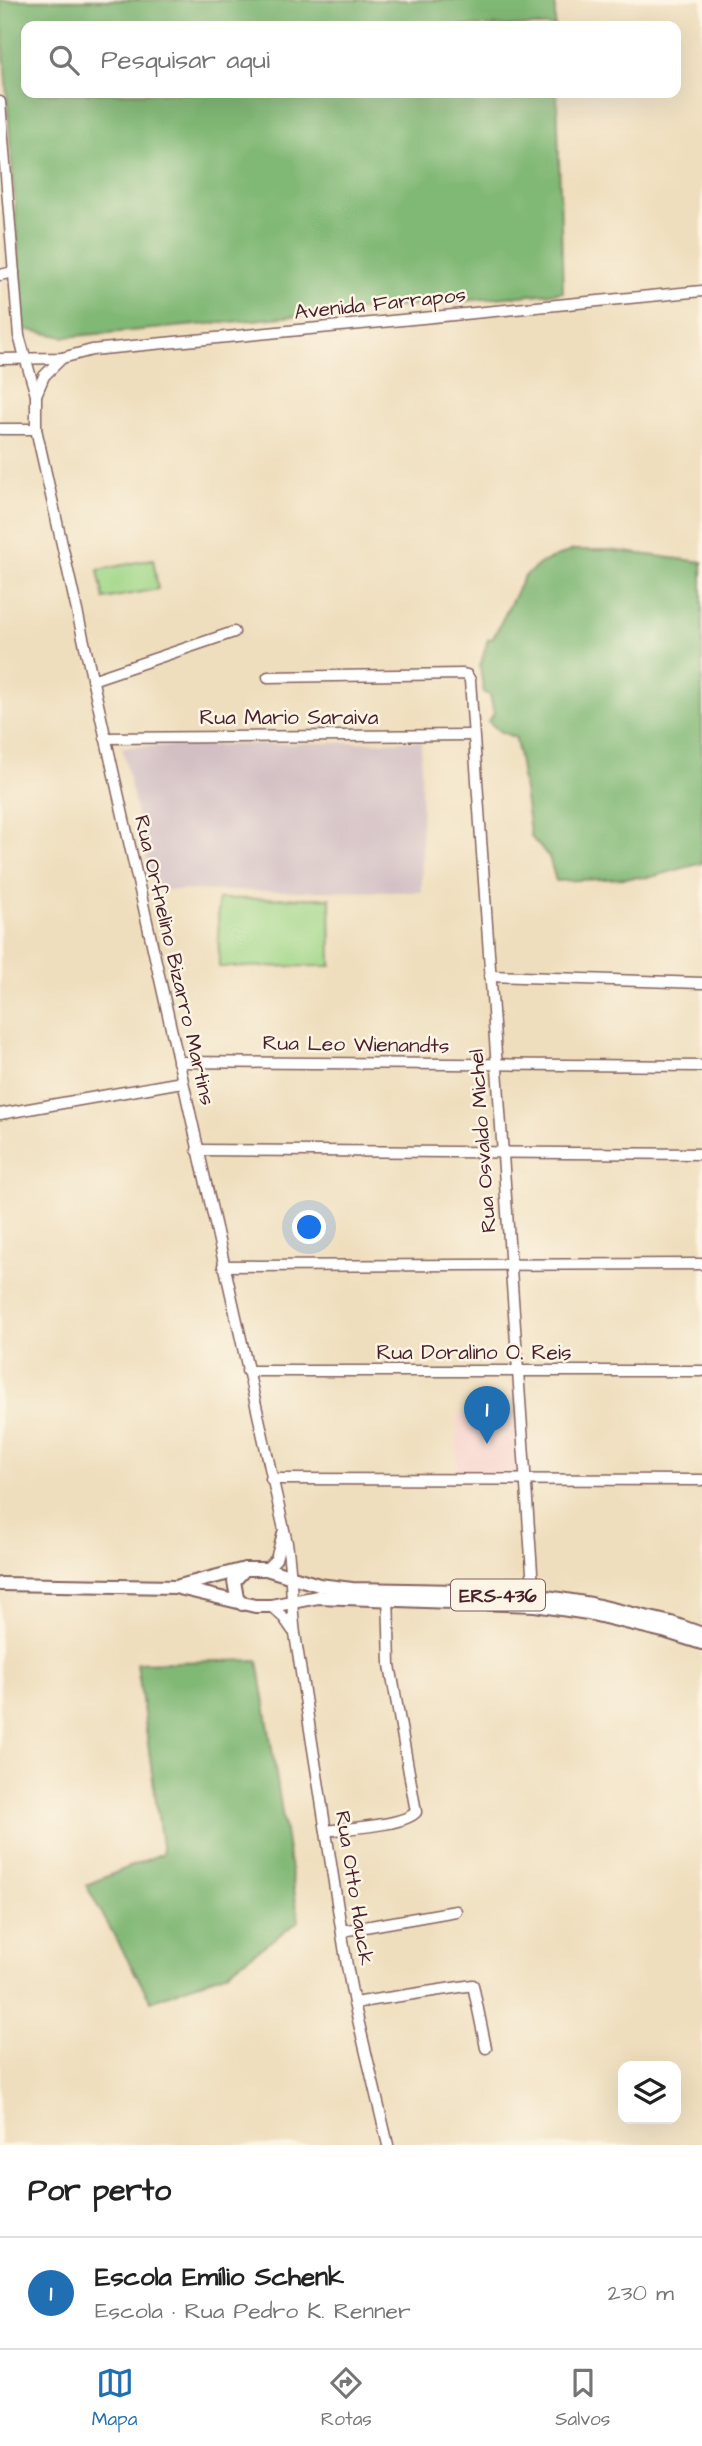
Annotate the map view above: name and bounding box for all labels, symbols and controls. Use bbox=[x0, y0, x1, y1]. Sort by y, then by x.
search box bbox=[21, 21, 681, 98]
icon: search bbox=[45, 41, 83, 79]
text: Pesquisar aqui bbox=[101, 42, 270, 78]
street label: Avenida Farrapos bbox=[293, 280, 467, 328]
street label: Rua Mario Saraiva bbox=[200, 703, 379, 732]
street label: Rua Orfnelino Bizarro Martins bbox=[127, 812, 222, 1108]
street label: Rua Leo Wienandts bbox=[262, 1028, 450, 1061]
street label: Rua Osvaldo Michel bbox=[462, 1048, 503, 1234]
your location bbox=[292, 1210, 326, 1244]
street label: Rua Doralino O. Reis bbox=[376, 1338, 572, 1367]
pin: 1 bbox=[464, 1386, 510, 1444]
road number: ERS-436 bbox=[451, 1580, 545, 1610]
street label: Rua Otto Hauck bbox=[328, 1809, 381, 1968]
map controls bbox=[618, 2061, 681, 2124]
button: layers bbox=[618, 2061, 681, 2124]
text: Por perto bbox=[28, 2170, 171, 2212]
text: Escola Emílio Schenk bbox=[95, 2259, 344, 2295]
text: 1 bbox=[50, 2277, 52, 2309]
text: 230 m bbox=[608, 2277, 674, 2309]
text: Escola · Rua Pedro K. Renner bbox=[95, 2295, 411, 2327]
tab: Mapa bbox=[92, 2364, 137, 2433]
tab: Rotas bbox=[321, 2364, 372, 2433]
tab: Salvos bbox=[555, 2364, 610, 2433]

